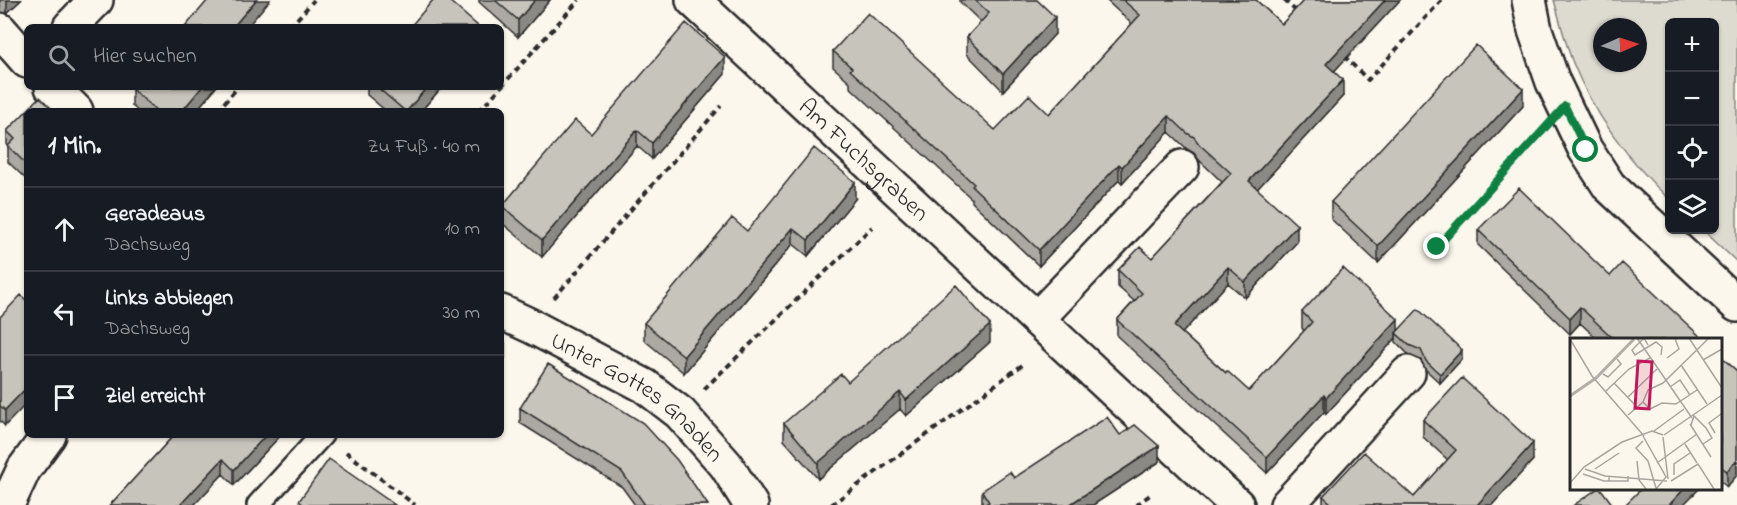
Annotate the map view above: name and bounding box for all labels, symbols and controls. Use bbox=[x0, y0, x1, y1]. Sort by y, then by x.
north arrow bbox=[1593, 18, 1647, 72]
map controls bbox=[1665, 18, 1719, 234]
button: + bbox=[1665, 18, 1719, 72]
search box bbox=[24, 24, 504, 90]
icon: search bbox=[45, 41, 78, 74]
text: Hier suchen bbox=[93, 41, 197, 73]
button: − bbox=[1665, 72, 1719, 126]
street label: Am Fuchsgraben bbox=[789, 91, 936, 231]
button: locate bbox=[1665, 126, 1719, 180]
text: 1 Min. bbox=[48, 128, 101, 166]
text: Zu Fuß · 40 m bbox=[367, 133, 480, 162]
route start bbox=[1572, 136, 1598, 162]
button: layers bbox=[1665, 180, 1719, 234]
text: Geradeaus bbox=[105, 199, 205, 231]
icon: ahead bbox=[48, 213, 81, 246]
text: 10 m bbox=[444, 215, 480, 244]
text: Dachsweg bbox=[105, 231, 190, 260]
route end bbox=[1423, 233, 1449, 259]
text: Links abbiegen bbox=[105, 283, 233, 315]
icon: left bbox=[48, 297, 81, 330]
text: 30 m bbox=[443, 299, 480, 328]
text: Dachsweg bbox=[105, 315, 190, 344]
street label: Unter Gottes Gnaden bbox=[544, 324, 731, 471]
inset map bbox=[1570, 338, 1722, 490]
icon: arrive bbox=[48, 381, 81, 414]
text: Ziel erreicht bbox=[105, 381, 205, 413]

